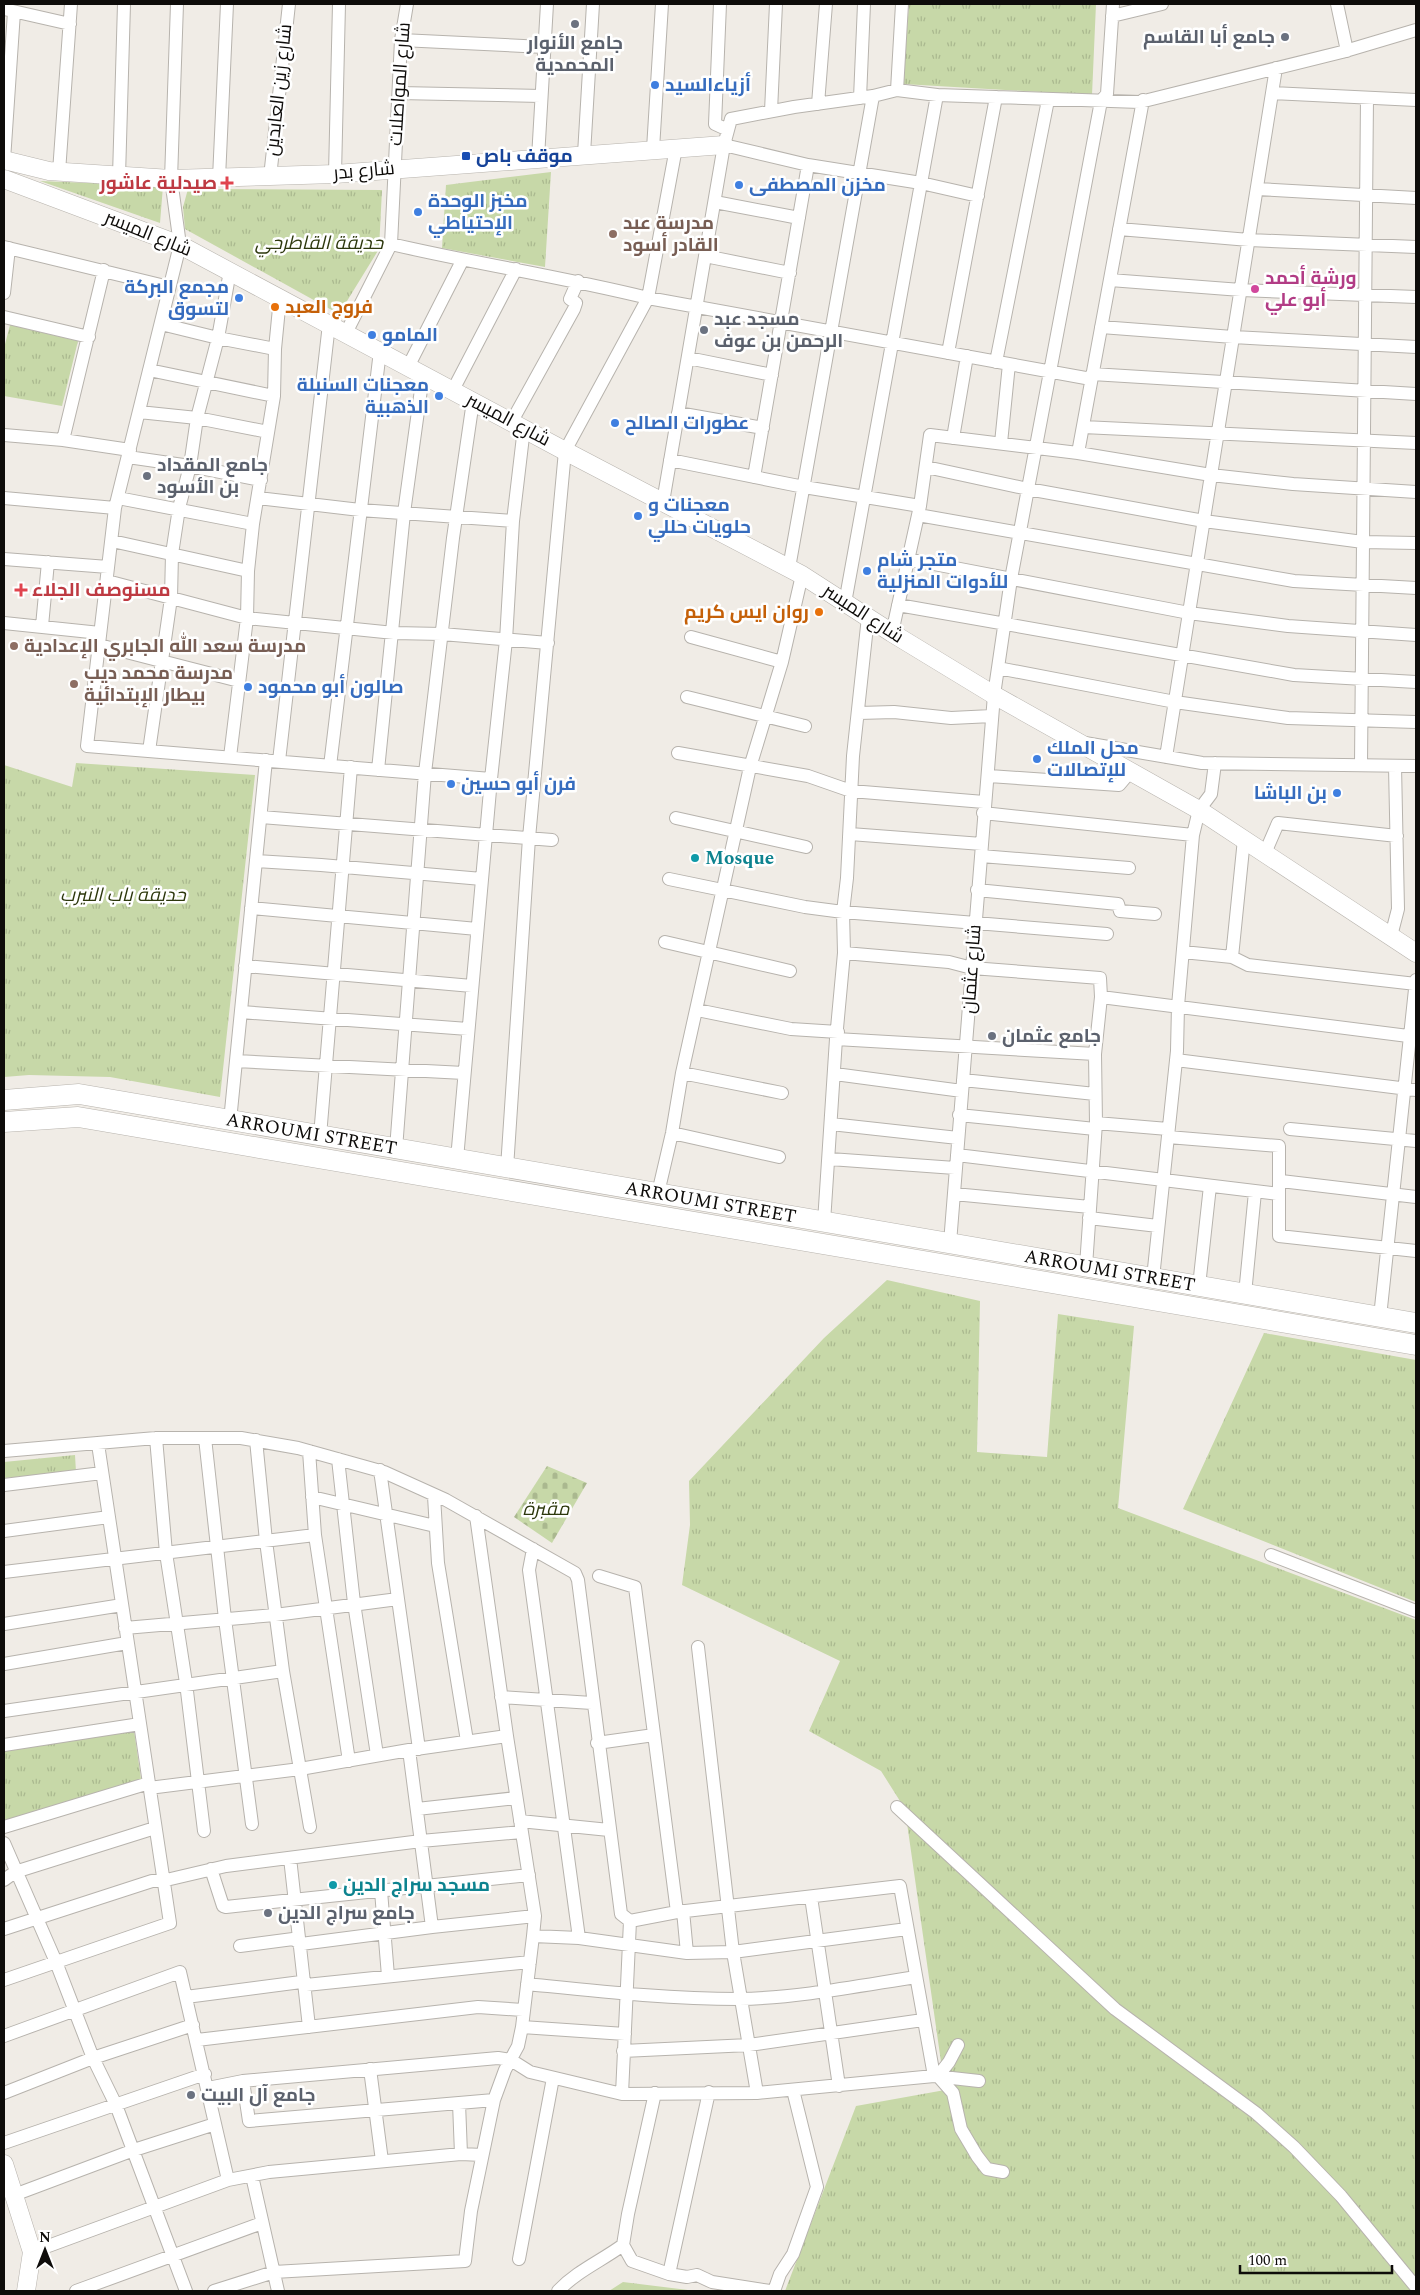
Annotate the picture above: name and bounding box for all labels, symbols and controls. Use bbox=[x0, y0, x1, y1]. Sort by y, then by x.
marker: جامع الأنوار المحمدية bbox=[569, 18, 581, 30]
street label: شارع المواصلات bbox=[381, 21, 419, 147]
street label: شارع زين العابدين bbox=[258, 22, 300, 158]
place label: جامع أبا القاسم bbox=[1143, 23, 1275, 52]
place label: جامع الأنوار المحمدية bbox=[526, 29, 623, 80]
marker: جامع أبا القاسم bbox=[1279, 31, 1291, 43]
place label: أزياءالسيد bbox=[665, 71, 751, 100]
marker: أزياءالسيد bbox=[649, 79, 661, 91]
place label: موقف باص bbox=[476, 142, 573, 171]
marker: موقف باص bbox=[460, 150, 472, 162]
street label: شارع بدر bbox=[331, 154, 396, 188]
place label: صيدلية عاشور bbox=[99, 169, 217, 198]
place label: مخزن المصطفى bbox=[749, 171, 886, 200]
marker: صيدلية عاشور bbox=[221, 177, 233, 189]
marker: مخزن المصطفى bbox=[733, 179, 745, 191]
place label: مخبز الوحدة الإحتياطي bbox=[428, 187, 528, 238]
street label: شارع الميسر bbox=[99, 203, 196, 265]
marker: مخبز الوحدة الإحتياطي bbox=[412, 206, 424, 218]
place label: مدرسة عبد القادر أسود bbox=[623, 209, 719, 260]
marker: مدرسة عبد القادر أسود bbox=[607, 228, 619, 240]
park label: حديقة القاطرجي bbox=[255, 229, 385, 258]
place label: ورشة أحمد أبو علي bbox=[1265, 264, 1357, 315]
place label: مجمع البركة لتسوق bbox=[124, 273, 229, 324]
marker: ورشة أحمد أبو علي bbox=[1249, 283, 1261, 295]
marker: مجمع البركة لتسوق bbox=[233, 292, 245, 304]
place label: فروج العبد bbox=[285, 293, 373, 322]
marker: فروج العبد bbox=[269, 301, 281, 313]
place label: مسجد عبد الرحمن بن عوف bbox=[714, 305, 843, 356]
place label: المامو bbox=[382, 321, 438, 350]
marker: مسجد عبد الرحمن بن عوف bbox=[698, 324, 710, 336]
marker: المامو bbox=[366, 329, 378, 341]
place label: معجنات السنبلة الذهبية bbox=[297, 371, 429, 422]
street label: شارع الميسر bbox=[460, 385, 555, 454]
marker: معجنات السنبلة الذهبية bbox=[433, 390, 445, 402]
place label: عطورات الصالح bbox=[625, 409, 749, 438]
marker: عطورات الصالح bbox=[609, 417, 621, 429]
place label: جامع المقداد بن الأسود bbox=[157, 451, 268, 502]
marker: جامع المقداد بن الأسود bbox=[141, 470, 153, 482]
place label: معجنات و حلويات حللي bbox=[648, 491, 751, 542]
marker: معجنات و حلويات حللي bbox=[632, 510, 644, 522]
place label: متجر شام للأدوات المنزلية bbox=[877, 546, 1008, 597]
marker: متجر شام للأدوات المنزلية bbox=[861, 565, 873, 577]
place label: مسنوصف الجلاء bbox=[32, 576, 171, 605]
street label: شارع الميسر bbox=[816, 576, 909, 651]
marker: مسنوصف الجلاء bbox=[14, 583, 28, 597]
place label: روان ايس كريم bbox=[684, 598, 809, 627]
marker: روان ايس كريم bbox=[813, 606, 825, 618]
place label: مدرسة سعد الله الجابري الإعدادية bbox=[24, 632, 306, 661]
marker: مدرسة سعد الله الجابري الإعدادية bbox=[8, 640, 20, 652]
place label: مدرسة محمد ديب بيطار الإبتدائية bbox=[84, 659, 233, 710]
place label: صالون أبو محمود bbox=[258, 673, 404, 702]
marker: مدرسة محمد ديب بيطار الإبتدائية bbox=[68, 678, 80, 690]
marker: صالون أبو محمود bbox=[242, 681, 254, 693]
place label: محل الملك للإتصالات bbox=[1047, 734, 1139, 785]
marker: محل الملك للإتصالات bbox=[1031, 753, 1043, 765]
place label: فرن أبو حسين bbox=[461, 770, 576, 799]
marker: فرن أبو حسين bbox=[445, 778, 457, 790]
place label: بن الباشا bbox=[1254, 779, 1327, 808]
marker: بن الباشا bbox=[1331, 787, 1343, 799]
place label: Mosque bbox=[705, 844, 774, 873]
marker: Mosque bbox=[689, 852, 701, 864]
park label: حديقة باب النيرب bbox=[60, 881, 187, 910]
street label: شارع عثمان bbox=[954, 923, 990, 1015]
place label: جامع عثمان bbox=[1002, 1022, 1101, 1051]
marker: جامع عثمان bbox=[986, 1030, 998, 1042]
street label: ARROUMI STREET bbox=[223, 1105, 399, 1163]
street label: ARROUMI STREET bbox=[623, 1173, 798, 1231]
street label: ARROUMI STREET bbox=[1022, 1242, 1198, 1299]
park label: مقبرة bbox=[523, 1495, 570, 1524]
place label: مسجد سراج الدين bbox=[343, 1871, 490, 1900]
marker: مسجد سراج الدين bbox=[327, 1879, 339, 1891]
place label: جامع سراج الدين bbox=[278, 1899, 415, 1928]
marker: جامع سراج الدين bbox=[262, 1907, 274, 1919]
place label: جامع آل البيت bbox=[201, 2081, 315, 2110]
marker: جامع آل البيت bbox=[185, 2089, 197, 2101]
north arrow bbox=[20, 2225, 70, 2275]
text: N bbox=[39, 2227, 51, 2248]
scale bar bbox=[1240, 2242, 1392, 2274]
text: 100 m bbox=[1248, 2249, 1287, 2272]

